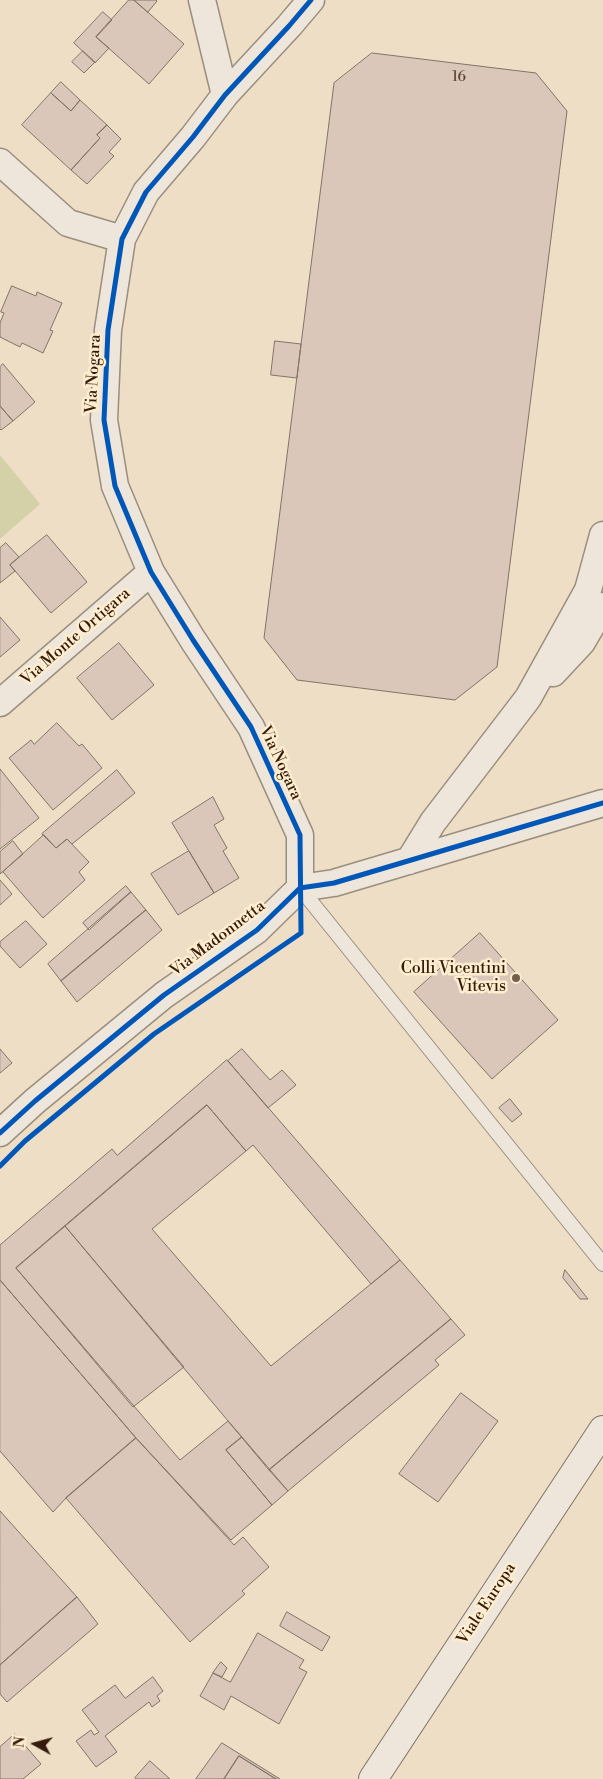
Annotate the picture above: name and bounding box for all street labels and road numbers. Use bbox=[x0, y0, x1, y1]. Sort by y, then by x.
street label: Via Nogara bbox=[82, 334, 106, 414]
street label: Via Monte Ortigara bbox=[17, 584, 135, 690]
street label: Via Nogara bbox=[255, 723, 305, 803]
street label: Via Madonnetta bbox=[167, 897, 269, 981]
street label: Viale Europa bbox=[454, 1560, 520, 1648]

